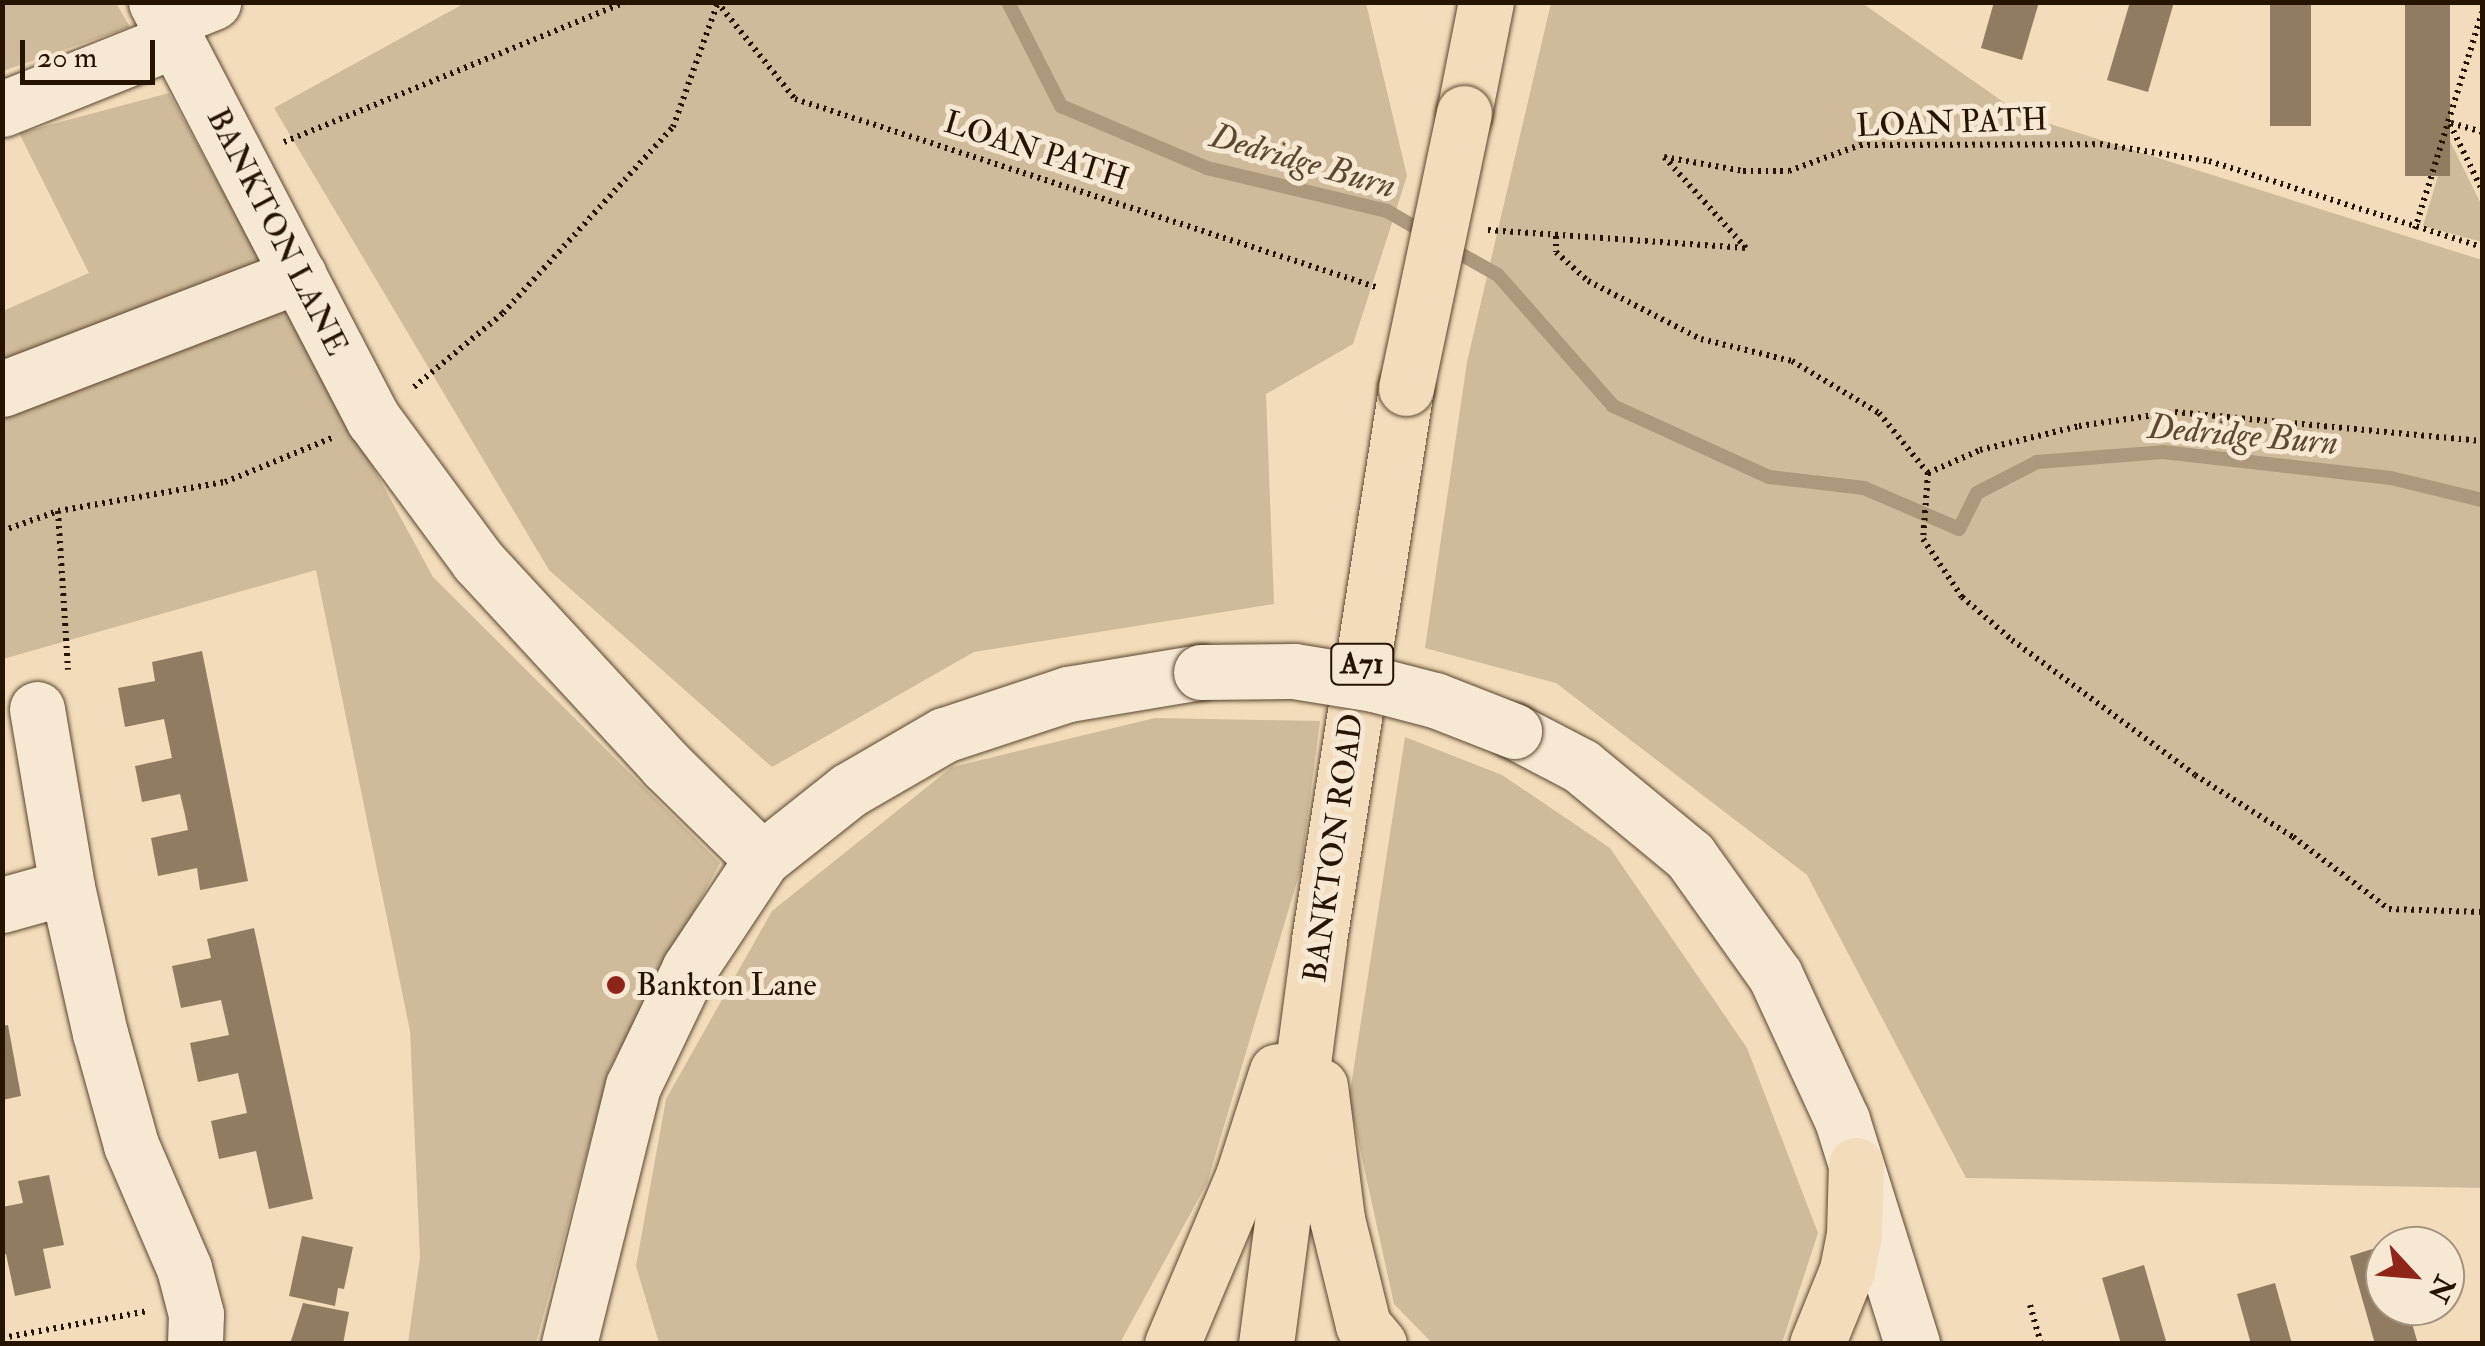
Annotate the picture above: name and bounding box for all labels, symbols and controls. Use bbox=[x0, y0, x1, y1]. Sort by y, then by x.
scale bar bbox=[25, 20, 160, 82]
text: 20 m bbox=[37, 39, 97, 76]
street label: LOAN PATH bbox=[1856, 100, 2048, 146]
street label: BANKTON LANE bbox=[198, 102, 356, 362]
street label: LOAN PATH bbox=[939, 103, 1133, 199]
water label: Dedridge Burn bbox=[1206, 115, 1400, 207]
water label: Dedridge Burn bbox=[2146, 406, 2340, 464]
road number: A71 bbox=[1330, 639, 1394, 689]
street label: BANKTON ROAD bbox=[1296, 711, 1372, 985]
place label: Bankton Lane bbox=[636, 966, 817, 1004]
marker: Bankton Lane bbox=[605, 974, 627, 996]
north arrow bbox=[2365, 1226, 2465, 1326]
text: N bbox=[2419, 1270, 2462, 1307]

